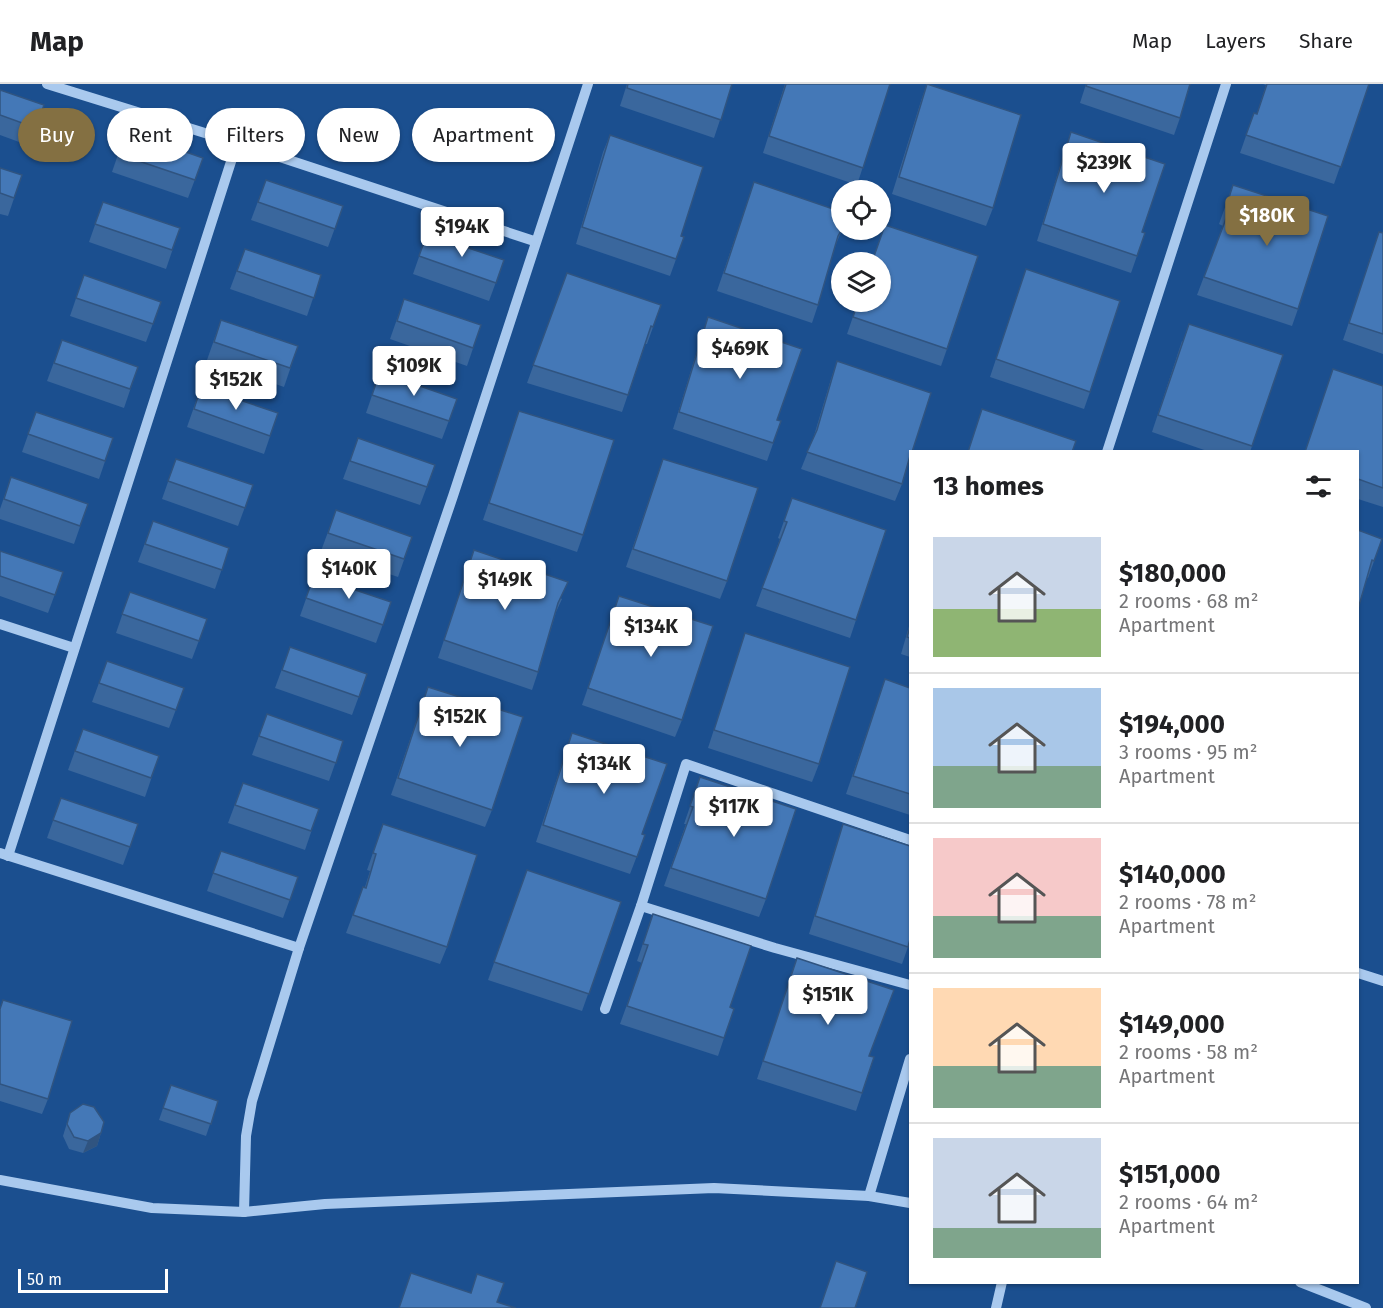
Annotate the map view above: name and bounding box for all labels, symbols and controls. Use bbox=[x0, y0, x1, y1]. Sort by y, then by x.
text: Map bbox=[30, 25, 84, 58]
text: Map bbox=[1132, 28, 1172, 54]
text: Layers bbox=[1205, 28, 1266, 54]
text: Share bbox=[1299, 28, 1353, 54]
chip: Buy bbox=[18, 108, 95, 162]
chip: Rent bbox=[107, 108, 193, 162]
chip: Filters bbox=[205, 108, 305, 162]
chip: New bbox=[317, 108, 400, 162]
chip: Apartment bbox=[412, 108, 555, 162]
pin: $239K bbox=[1062, 143, 1146, 194]
text: $239K bbox=[1076, 150, 1132, 174]
map controls bbox=[831, 180, 891, 312]
button: locate bbox=[831, 180, 891, 240]
pin: $180K bbox=[1225, 196, 1309, 247]
text: $180K bbox=[1239, 203, 1295, 227]
pin: $194K bbox=[420, 207, 504, 258]
text: $194K bbox=[435, 214, 489, 238]
button: layers bbox=[831, 252, 891, 312]
pin: $469K bbox=[698, 329, 782, 380]
text: $469K bbox=[711, 336, 769, 360]
pin: $109K bbox=[372, 346, 456, 397]
text: $109K bbox=[387, 353, 441, 377]
pin: $152K bbox=[194, 360, 278, 411]
text: $152K bbox=[210, 367, 262, 391]
icon: filters bbox=[1302, 470, 1335, 503]
text: 13 homes bbox=[933, 471, 1044, 502]
pin: $140K bbox=[307, 549, 391, 600]
text: $140K bbox=[321, 556, 377, 580]
text: $180,000 bbox=[1119, 558, 1226, 589]
pin: $149K bbox=[463, 560, 547, 611]
icon: home bbox=[981, 561, 1053, 633]
text: $149K bbox=[478, 567, 532, 591]
text: 2 rooms · 68 m² bbox=[1119, 589, 1259, 613]
pin: $134K bbox=[609, 607, 693, 658]
text: Apartment bbox=[1119, 613, 1215, 637]
text: $134K bbox=[624, 614, 678, 638]
pin: $152K bbox=[418, 697, 502, 748]
text: $152K bbox=[434, 704, 486, 728]
text: $194,000 bbox=[1119, 709, 1225, 740]
icon: home bbox=[981, 712, 1053, 784]
text: 3 rooms · 95 m² bbox=[1119, 740, 1258, 764]
pin: $134K bbox=[562, 744, 646, 795]
text: $134K bbox=[577, 751, 631, 775]
text: Apartment bbox=[1119, 764, 1215, 788]
pin: $117K bbox=[692, 787, 776, 838]
text: $117K bbox=[709, 794, 759, 818]
text: $140,000 bbox=[1119, 859, 1226, 890]
icon: home bbox=[981, 862, 1053, 934]
text: 2 rooms · 78 m² bbox=[1119, 890, 1256, 914]
text: Apartment bbox=[1119, 914, 1215, 938]
pin: $151K bbox=[786, 975, 870, 1026]
text: $151K bbox=[802, 982, 854, 1006]
text: $149,000 bbox=[1119, 1009, 1225, 1040]
icon: home bbox=[981, 1012, 1053, 1084]
text: 2 rooms · 58 m² bbox=[1119, 1040, 1258, 1064]
text: Apartment bbox=[1119, 1064, 1215, 1088]
text: $151,000 bbox=[1119, 1159, 1220, 1190]
icon: home bbox=[981, 1162, 1053, 1234]
text: 2 rooms · 64 m² bbox=[1119, 1190, 1258, 1214]
text: Apartment bbox=[1119, 1214, 1215, 1238]
scale bar bbox=[18, 1266, 168, 1294]
text: 50 m bbox=[27, 1270, 62, 1289]

